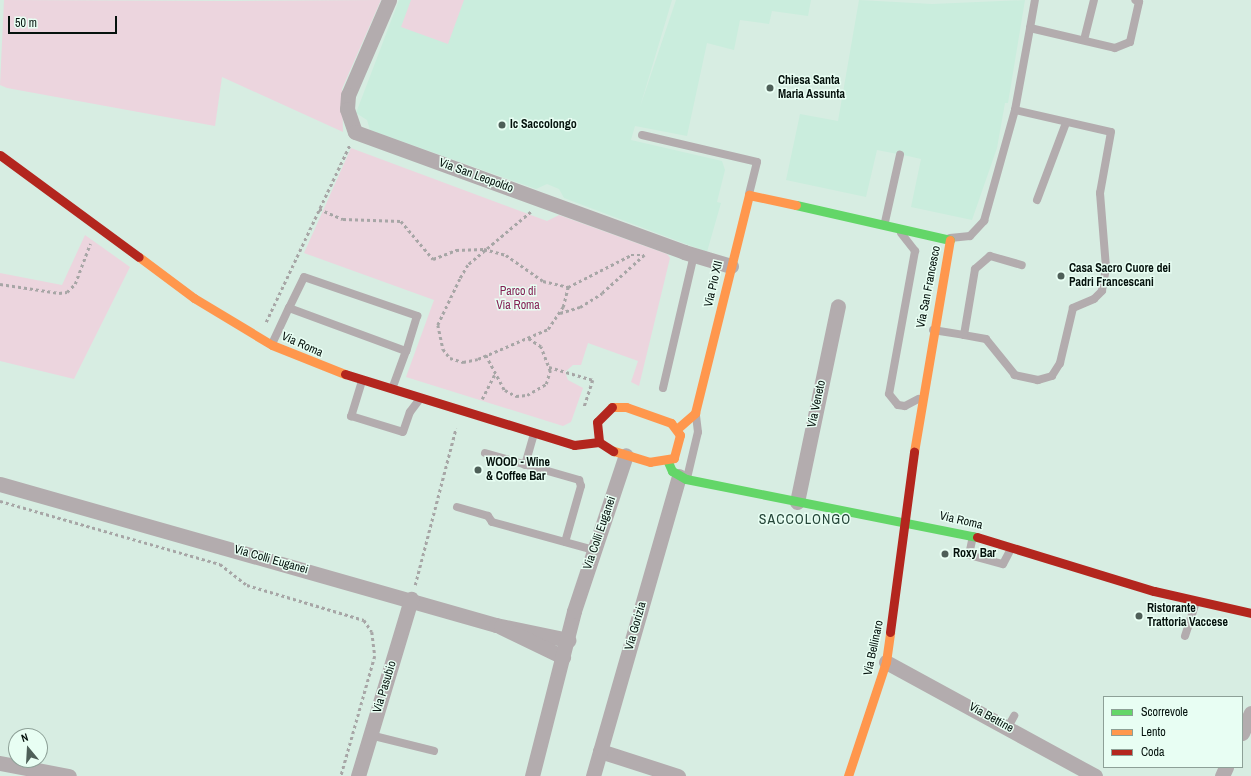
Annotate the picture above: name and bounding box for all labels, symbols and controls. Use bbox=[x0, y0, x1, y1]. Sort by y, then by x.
scale bar bbox=[10, 8, 119, 34]
text: 50 m bbox=[15, 15, 37, 31]
place label: Chiesa Santa Maria Assunta bbox=[778, 74, 845, 102]
marker: Chiesa Santa Maria Assunta bbox=[765, 83, 775, 93]
place label: Ic Saccolongo bbox=[510, 118, 577, 132]
marker: Ic Saccolongo bbox=[497, 120, 507, 130]
street label: Via San Leopoldo bbox=[437, 156, 515, 196]
street label: Via San Francesco bbox=[914, 245, 944, 329]
street label: Via Pio XII bbox=[702, 260, 726, 308]
place label: Casa Sacro Cuore dei Padri Francescani bbox=[1069, 262, 1171, 290]
marker: Casa Sacro Cuore dei Padri Francescani bbox=[1056, 271, 1066, 281]
park label: Parco di Via Roma bbox=[496, 285, 540, 313]
street label: Via Roma bbox=[279, 330, 325, 360]
street label: Via Veneto bbox=[805, 379, 829, 429]
place label: WOOD - Wine & Coffee Bar bbox=[486, 456, 550, 484]
marker: WOOD - Wine & Coffee Bar bbox=[473, 465, 483, 475]
street label: Via Colli Euganei bbox=[581, 495, 619, 571]
street label: Via Roma bbox=[938, 509, 984, 533]
district label: SACCOLONGO bbox=[759, 511, 851, 527]
street label: Via Colli Euganei bbox=[232, 543, 310, 577]
place label: Roxy Bar bbox=[953, 547, 996, 561]
marker: Roxy Bar bbox=[940, 549, 950, 559]
street label: Via Gorizia bbox=[622, 600, 650, 652]
place label: Ristorante Trattoria Vaccese bbox=[1147, 602, 1228, 630]
marker: Ristorante Trattoria Vaccese bbox=[1134, 611, 1144, 621]
street label: Via Bellinaro bbox=[861, 619, 887, 677]
street label: Via Pasubio bbox=[370, 659, 400, 715]
legend bbox=[1103, 696, 1243, 768]
street label: Via Bettine bbox=[966, 700, 1016, 736]
text: Scorrevole bbox=[1141, 704, 1188, 720]
text: Lento bbox=[1141, 724, 1166, 740]
north arrow bbox=[8, 728, 48, 768]
text: N bbox=[19, 730, 30, 745]
text: Coda bbox=[1141, 744, 1165, 760]

